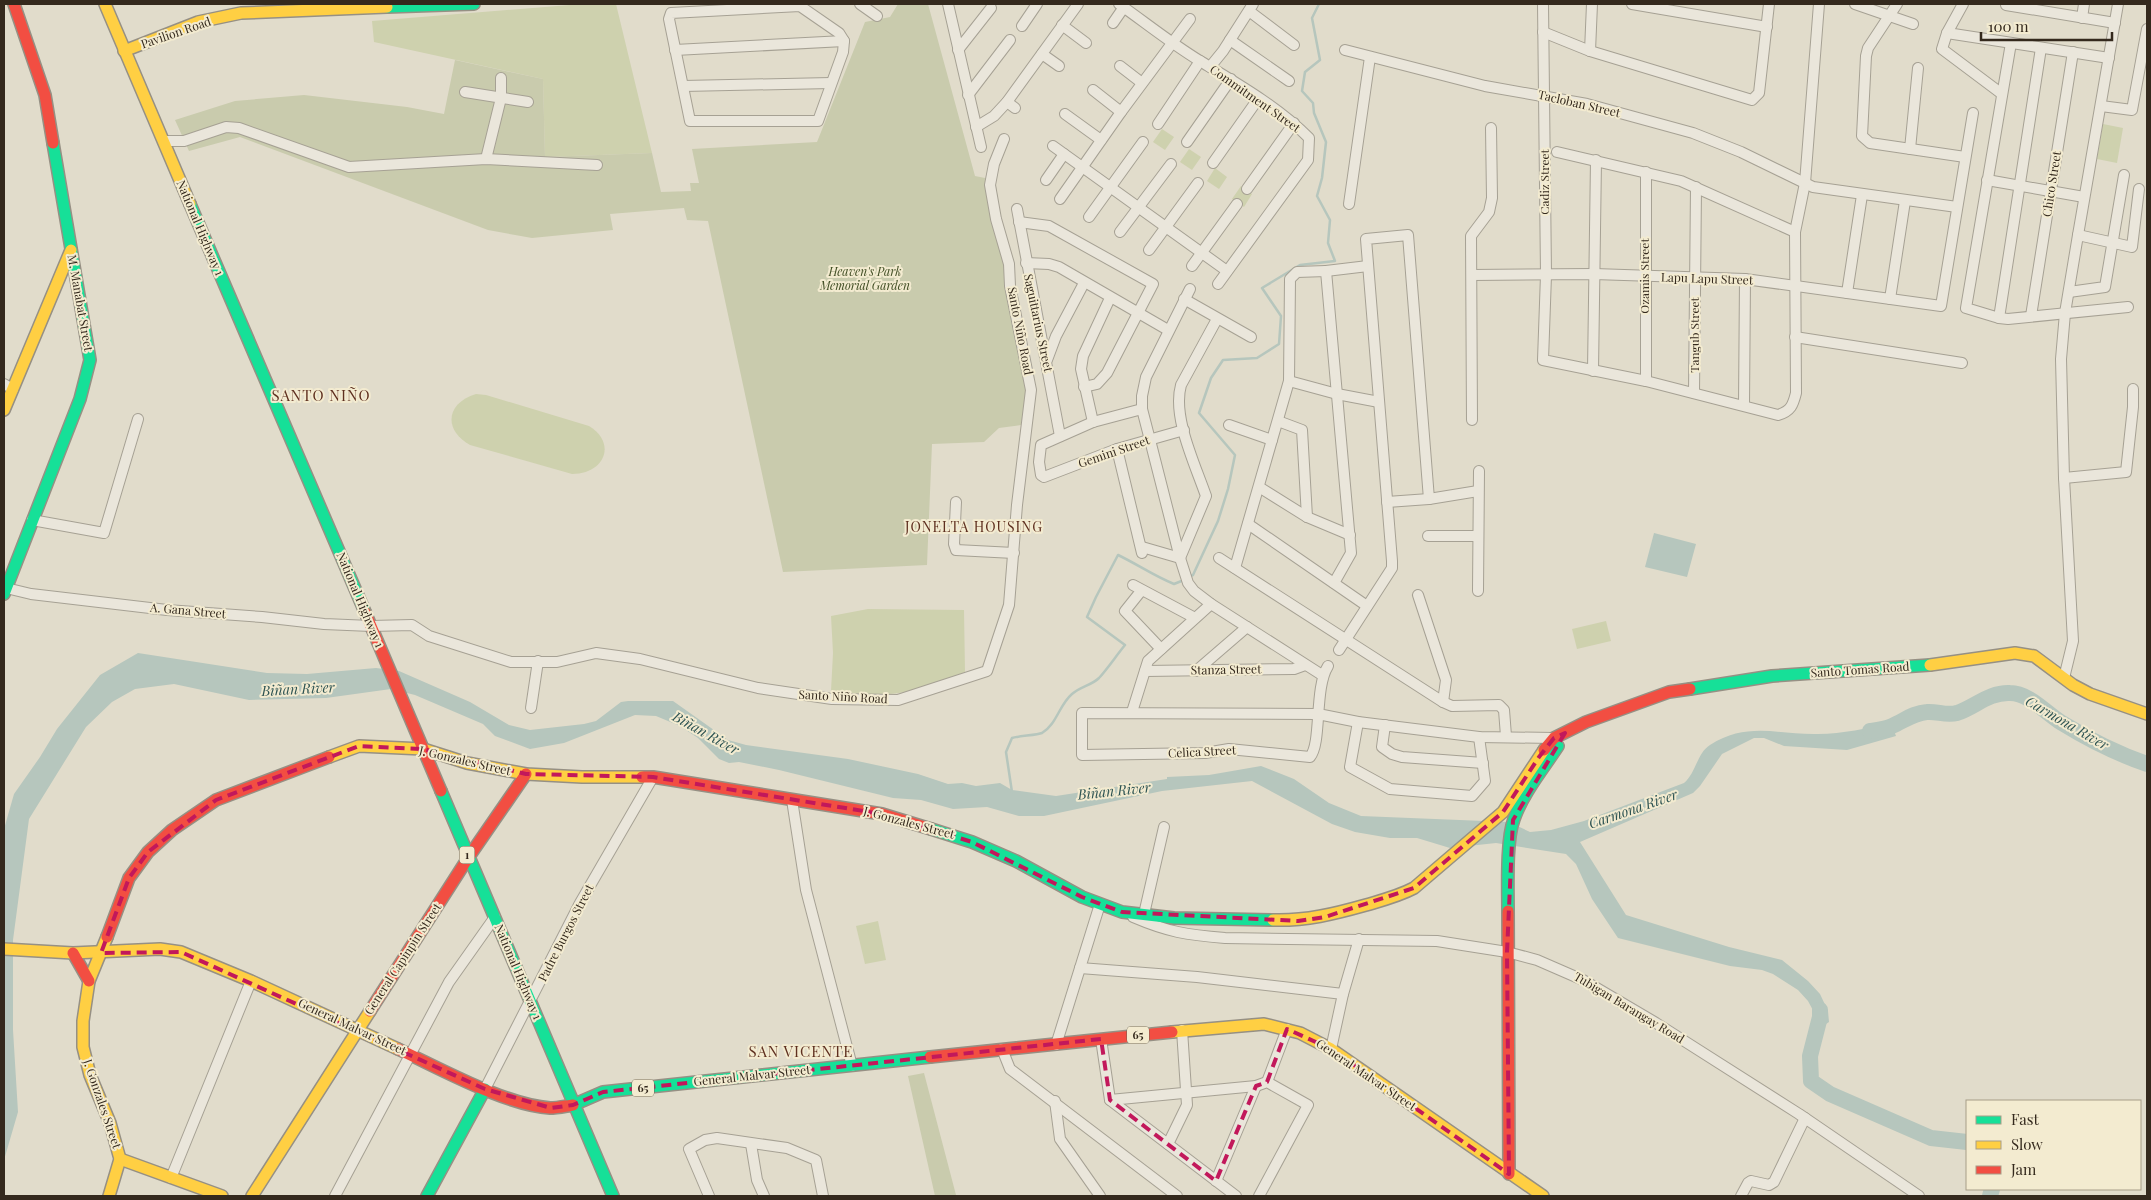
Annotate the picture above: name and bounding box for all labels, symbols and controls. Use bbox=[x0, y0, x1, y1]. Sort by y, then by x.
scale bar bbox=[1981, 10, 2112, 42]
street label: Pavilion Road bbox=[138, 13, 213, 52]
text: 100 m bbox=[1988, 16, 2029, 36]
street label: Commitment Street bbox=[1207, 61, 1305, 136]
street label: Tacloban Street bbox=[1536, 86, 1623, 120]
street label: Cadiz Street bbox=[1536, 148, 1552, 215]
street label: Chico Street bbox=[2038, 149, 2064, 218]
street label: National Highway 1 bbox=[174, 177, 228, 278]
street label: Ozamis Street bbox=[1636, 238, 1652, 314]
street label: M. Manabat Street bbox=[65, 253, 97, 353]
park label: Heaven's Park Memorial Garden bbox=[819, 263, 910, 293]
street label: Lapu Lapu Street bbox=[1661, 268, 1754, 288]
street label: Saguittarius Street bbox=[1021, 272, 1057, 374]
street label: Santo Niño Road bbox=[1005, 285, 1037, 376]
street label: Tangub Street bbox=[1686, 296, 1702, 373]
district label: SANTO NIÑO bbox=[271, 385, 371, 405]
street label: Gemini Street bbox=[1076, 431, 1152, 471]
district label: JONELTA HOUSING bbox=[904, 517, 1043, 536]
street label: National Highway 1 bbox=[334, 549, 388, 650]
street label: A. Gana Street bbox=[148, 599, 227, 621]
street label: Santo Tomas Road bbox=[1810, 658, 1910, 680]
street label: Stanza Street bbox=[1191, 660, 1262, 678]
water label: Biñan River bbox=[260, 677, 336, 700]
street label: Santo Niño Road bbox=[798, 686, 888, 706]
water label: Carmona River bbox=[2022, 691, 2113, 755]
water label: Biñan River bbox=[669, 706, 744, 759]
street label: J. Gonzales Street bbox=[417, 741, 513, 779]
street label: Celica Street bbox=[1167, 741, 1237, 761]
water label: Biñan River bbox=[1076, 777, 1152, 804]
water label: Carmona River bbox=[1586, 784, 1681, 833]
street label: J. Gonzales Street bbox=[861, 802, 957, 842]
road number: 1 bbox=[460, 846, 474, 864]
street label: Padre Burgos Street bbox=[534, 880, 597, 984]
street label: General Capinpin Street bbox=[360, 899, 445, 1017]
street label: National Highway 1 bbox=[492, 921, 546, 1022]
street label: Tubigan Barangay Road bbox=[1571, 968, 1688, 1046]
street label: General Malvar Street bbox=[296, 994, 410, 1058]
road number: 65 bbox=[1127, 1026, 1149, 1044]
street label: General Malvar Street bbox=[1313, 1035, 1420, 1114]
district label: SAN VICENTE bbox=[749, 1041, 853, 1061]
street label: J. Gonzales Street bbox=[80, 1056, 126, 1151]
street label: General Malvar Street bbox=[693, 1061, 812, 1089]
road number: 65 bbox=[632, 1080, 654, 1096]
legend bbox=[1966, 1100, 2141, 1190]
text: Fast bbox=[2011, 1109, 2040, 1129]
text: Slow bbox=[2011, 1134, 2043, 1154]
text: Jam bbox=[2010, 1159, 2037, 1179]

